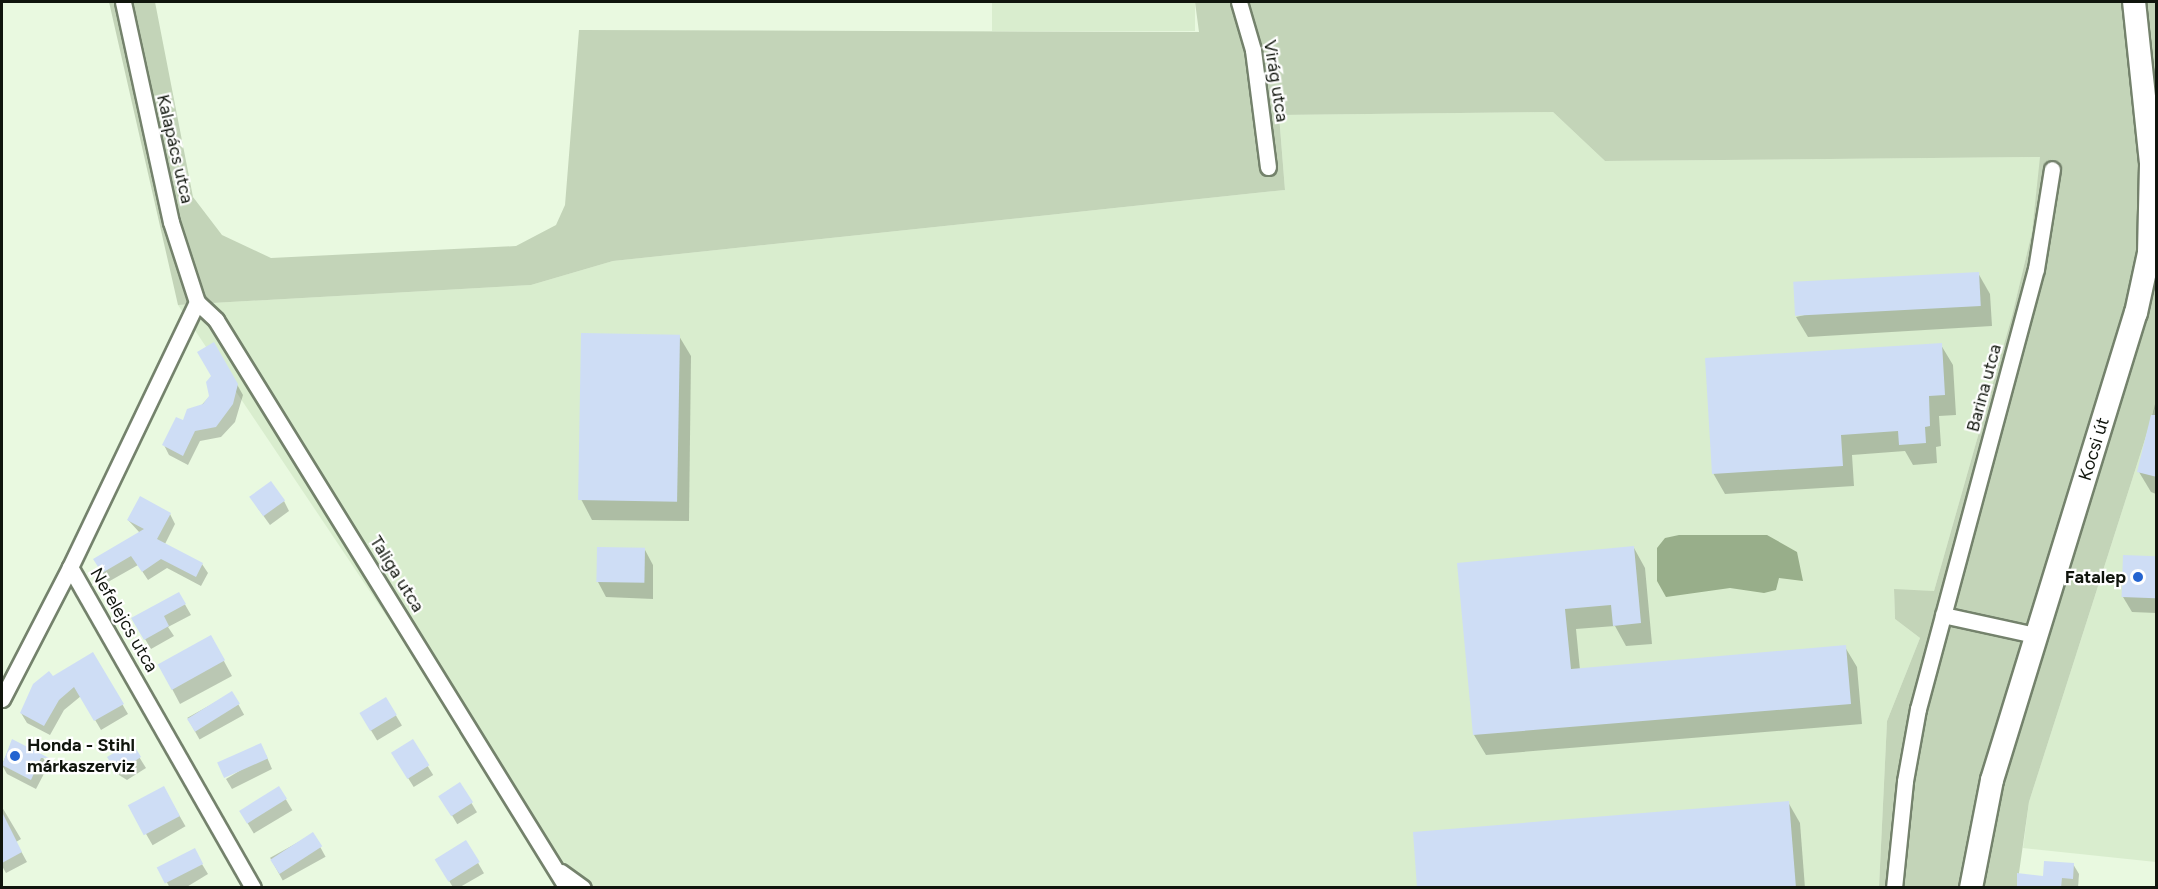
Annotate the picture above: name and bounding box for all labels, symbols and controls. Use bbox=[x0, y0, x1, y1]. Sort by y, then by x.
street label: Virág utca bbox=[1259, 39, 1293, 123]
street label: Kalapács utca bbox=[152, 92, 198, 206]
street label: Barina utca bbox=[1962, 342, 2006, 434]
street label: Kocsi út bbox=[2074, 415, 2114, 483]
street label: Taliga utca bbox=[365, 532, 429, 616]
street label: Nefelejcs utca bbox=[85, 564, 163, 676]
place label: Fatalep bbox=[2065, 566, 2126, 588]
marker: Fatalep bbox=[2131, 570, 2145, 584]
place label: Honda - Stihl márkaszerviz bbox=[27, 735, 135, 777]
marker: Honda - Stihl márkaszerviz bbox=[8, 749, 22, 763]

